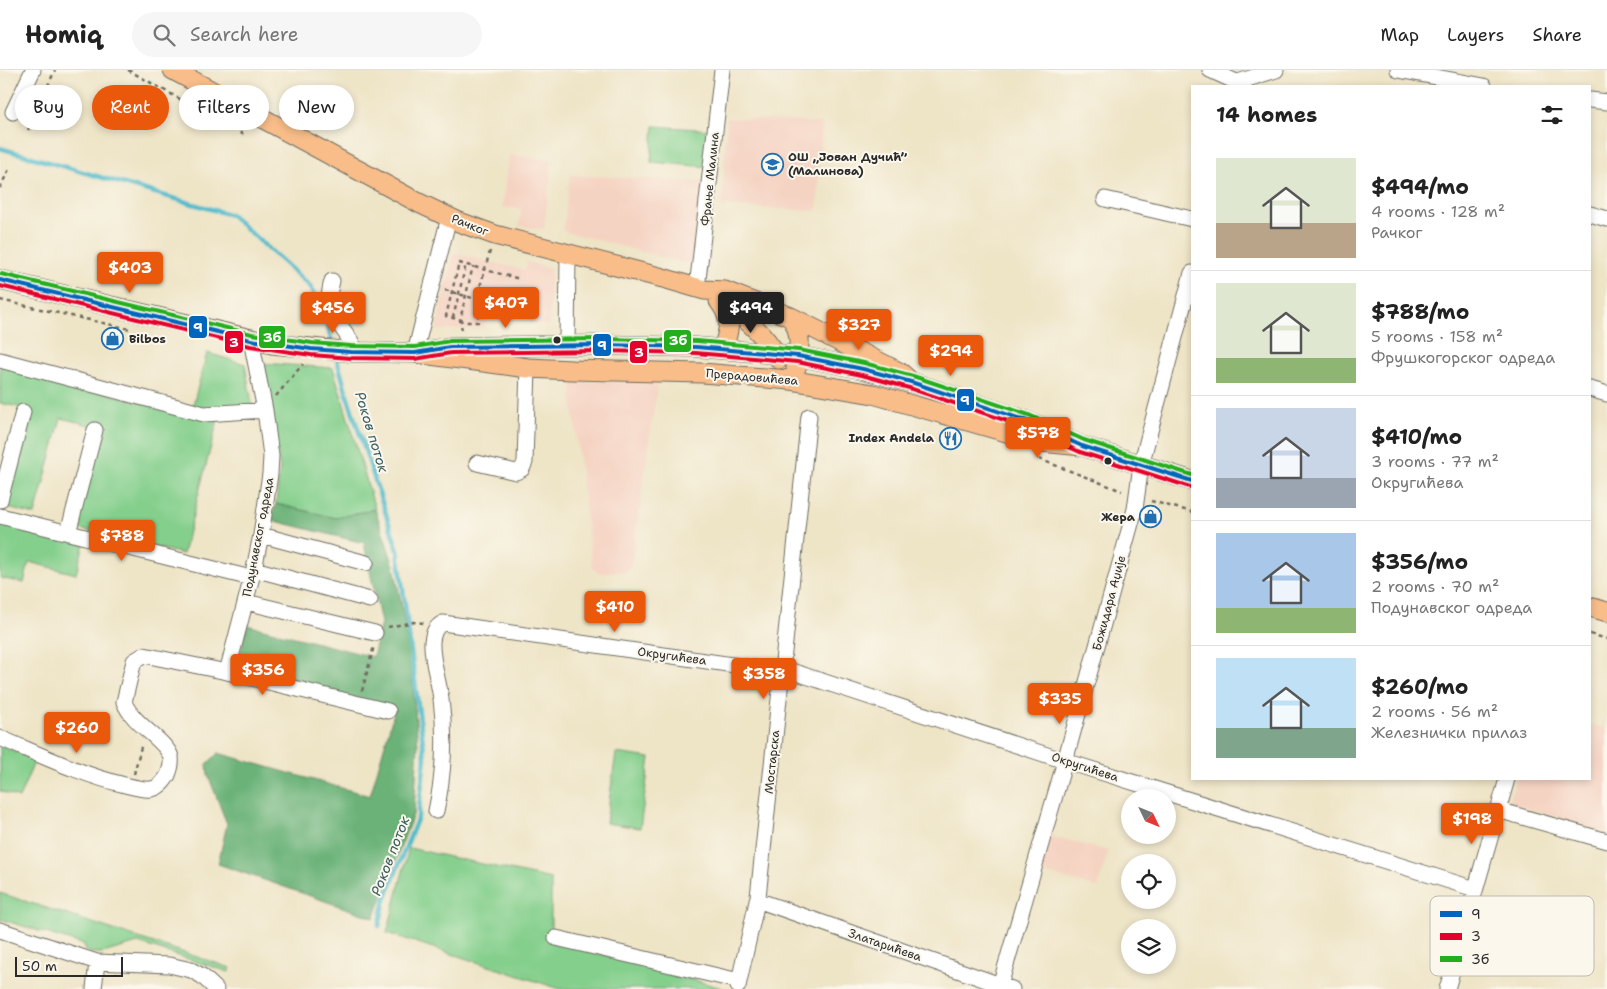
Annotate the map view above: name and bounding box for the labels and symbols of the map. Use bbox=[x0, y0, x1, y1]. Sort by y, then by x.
street label: Фрање Малина bbox=[697, 131, 723, 227]
place label: ОШ „Јован Дучић” (Малинова) bbox=[788, 149, 908, 179]
school or university icon: ОШ „Јован Дучић” (Малинова) bbox=[760, 152, 784, 176]
street label: Рачког bbox=[449, 210, 492, 240]
pin: $403 bbox=[100, 252, 160, 294]
pin: $407 bbox=[476, 286, 536, 329]
pin: $456 bbox=[303, 292, 363, 334]
pin: $494 bbox=[721, 292, 781, 334]
pin: $327 bbox=[829, 308, 889, 351]
line badge: 9 bbox=[188, 315, 208, 339]
text: 9 bbox=[193, 318, 203, 336]
line badge: 3б bbox=[258, 325, 286, 349]
shop icon: Bilbos bbox=[101, 327, 125, 351]
text: 3б bbox=[263, 328, 282, 346]
line badge: 3б bbox=[663, 329, 692, 353]
line badge: 3 bbox=[224, 330, 244, 354]
place label: Bilbos bbox=[129, 331, 166, 347]
text: 3б bbox=[669, 331, 688, 349]
text: 3 bbox=[229, 333, 239, 351]
line badge: 9 bbox=[592, 333, 612, 357]
pin: $294 bbox=[921, 334, 981, 377]
unlabelled marker bbox=[552, 335, 562, 345]
text: 9 bbox=[597, 336, 607, 354]
line badge: 3 bbox=[629, 340, 648, 364]
text: 3 bbox=[634, 343, 644, 361]
street label: Прерадовићева bbox=[705, 365, 799, 389]
line badge: 9 bbox=[956, 388, 975, 412]
water label: Роков поток bbox=[351, 390, 393, 475]
text: 9 bbox=[960, 391, 970, 409]
pin: $578 bbox=[1008, 416, 1068, 459]
restaurant icon: Index Andela bbox=[938, 426, 962, 450]
place label: Index Andela bbox=[849, 430, 935, 446]
unlabelled marker bbox=[1103, 456, 1113, 466]
street label: Подунавског одреда bbox=[239, 476, 277, 598]
shop icon: Жера bbox=[1139, 505, 1163, 529]
place label: Жера bbox=[1101, 509, 1136, 525]
pin: $788 bbox=[92, 520, 152, 562]
street label: Божидара Аџије bbox=[1089, 553, 1129, 653]
pin: $410 bbox=[585, 590, 645, 633]
street label: Округићева bbox=[637, 643, 708, 669]
pin: $356 bbox=[233, 654, 293, 696]
pin: $358 bbox=[734, 658, 794, 700]
pin: $335 bbox=[1030, 682, 1090, 725]
pin: $260 bbox=[47, 712, 107, 754]
street label: Мостарска bbox=[761, 729, 783, 795]
street label: Округићева bbox=[1050, 749, 1121, 785]
north arrow bbox=[1121, 789, 1176, 844]
pin: $198 bbox=[1442, 802, 1502, 845]
water label: Роков поток bbox=[367, 813, 414, 898]
legend bbox=[1430, 896, 1594, 976]
text: 9 bbox=[1471, 905, 1481, 923]
street label: Златарићева bbox=[846, 925, 924, 965]
text: 3 bbox=[1471, 927, 1481, 945]
text: 3б bbox=[1471, 950, 1489, 968]
scale bar bbox=[15, 954, 122, 977]

